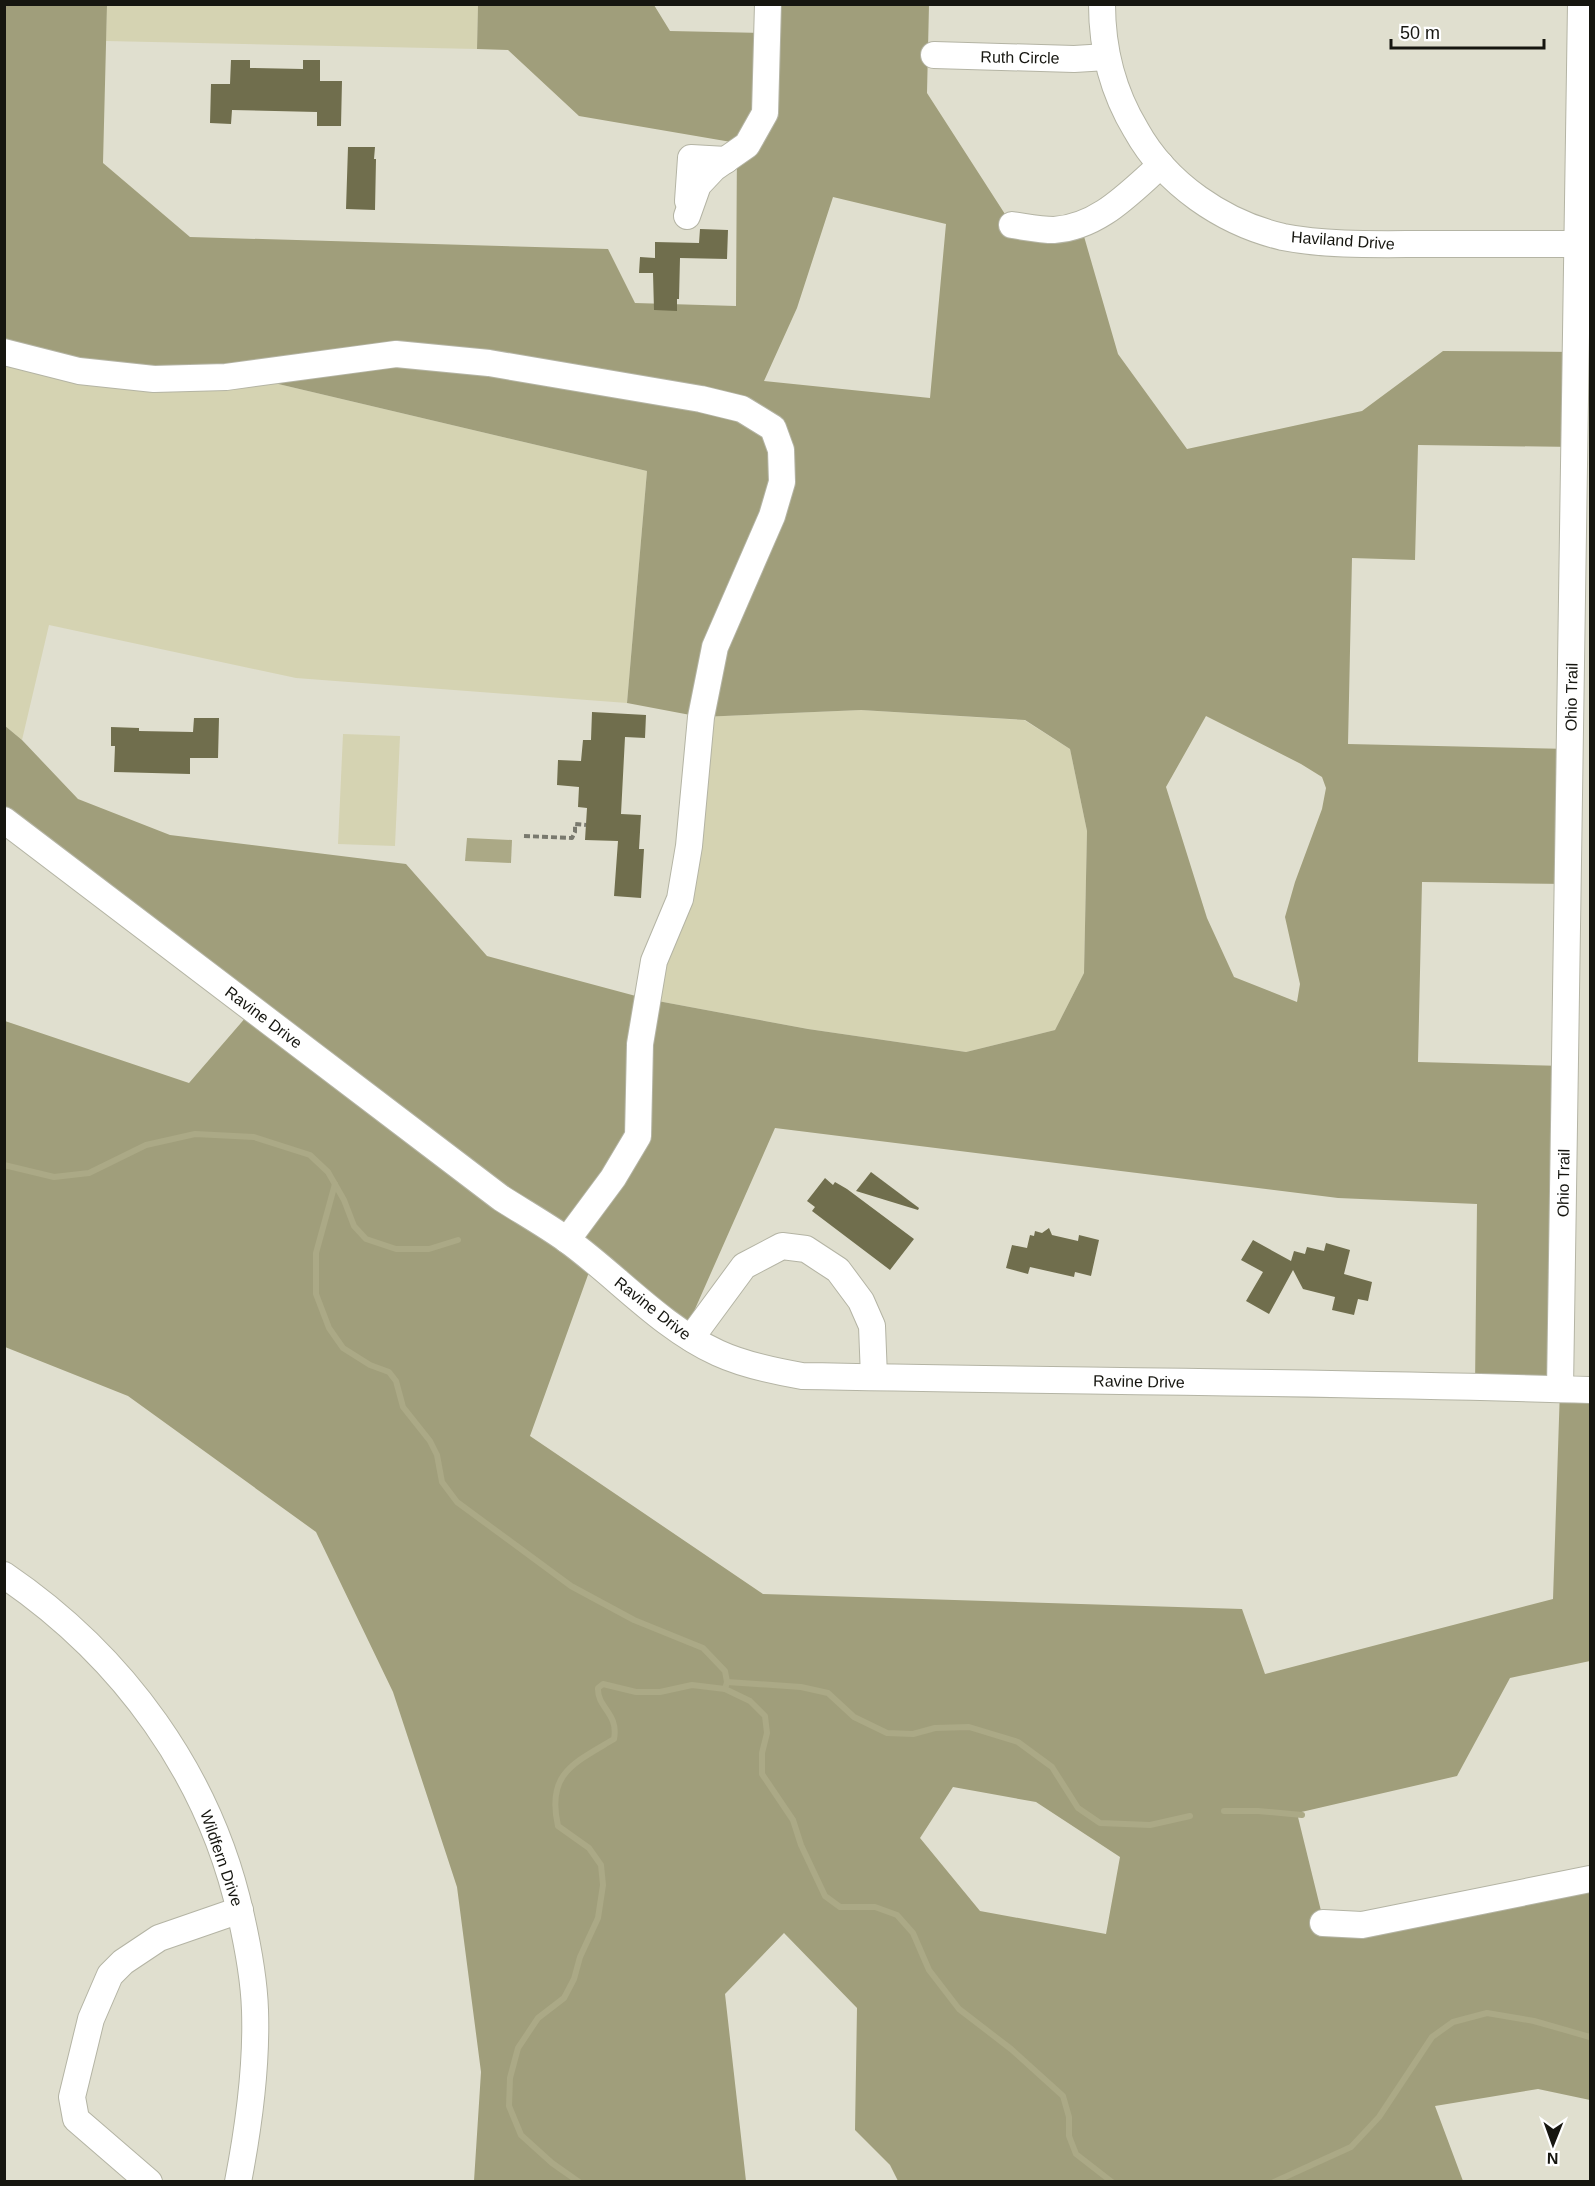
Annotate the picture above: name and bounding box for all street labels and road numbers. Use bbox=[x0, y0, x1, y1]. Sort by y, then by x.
street label: Ruth Circle bbox=[980, 48, 1060, 67]
street label: Haviland Drive bbox=[1290, 228, 1396, 253]
street label: Ohio Trail bbox=[1562, 663, 1581, 731]
street label: Ravine Drive bbox=[222, 983, 305, 1052]
street label: Ohio Trail bbox=[1554, 1149, 1573, 1217]
street label: Ravine Drive bbox=[611, 1274, 694, 1343]
street label: Ravine Drive bbox=[1093, 1372, 1185, 1391]
street label: Wildfern Drive bbox=[197, 1808, 246, 1909]

